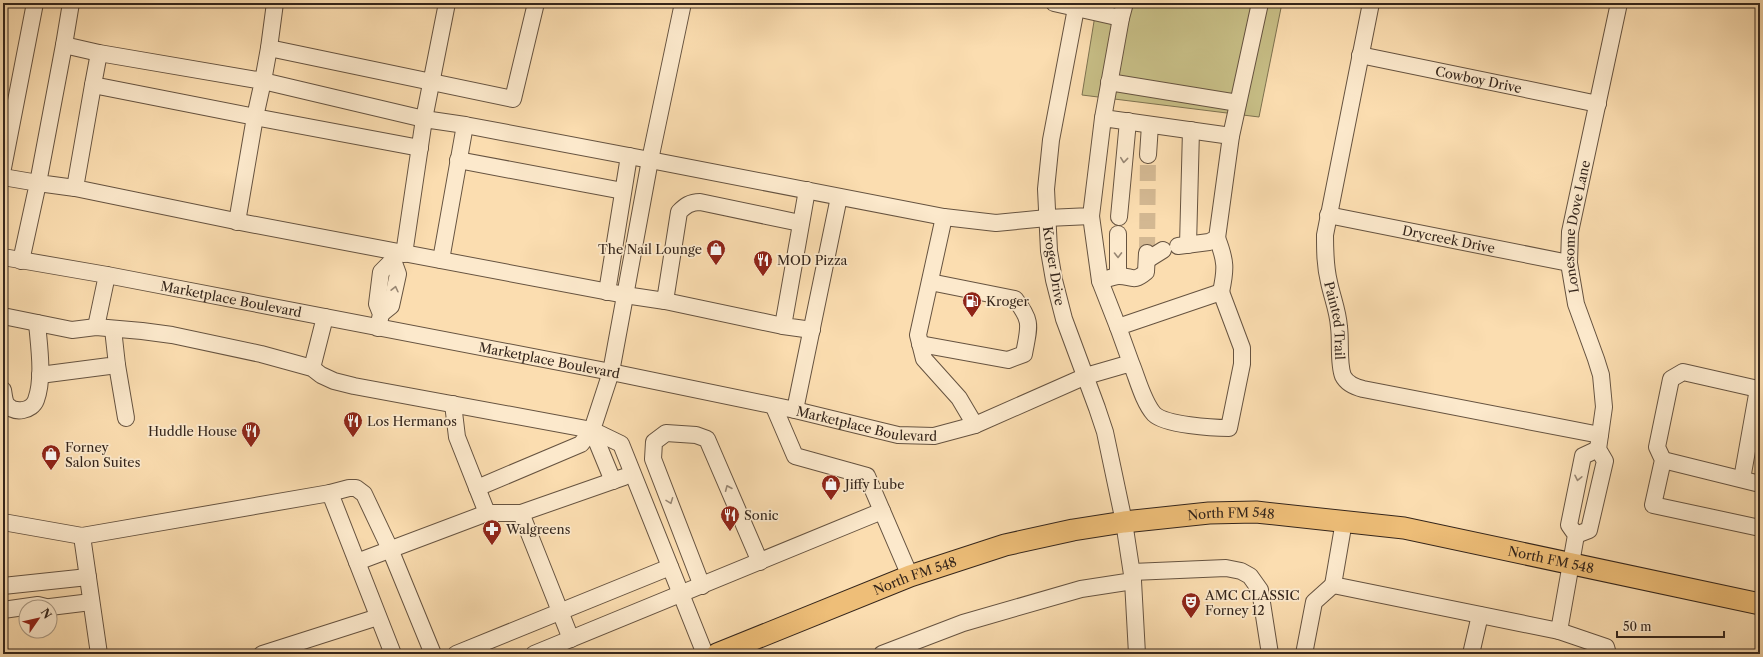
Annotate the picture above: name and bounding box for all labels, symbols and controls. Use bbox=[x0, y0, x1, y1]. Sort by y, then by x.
street label: Cowboy Drive bbox=[1434, 63, 1523, 96]
one-way arrow bbox=[1120, 157, 1129, 163]
street label: Lonesome Dove Lane bbox=[1561, 159, 1593, 294]
street label: Drycreek Drive bbox=[1401, 222, 1496, 256]
street label: Kroger Drive bbox=[1040, 225, 1068, 307]
shop icon: The Nail Lounge bbox=[705, 238, 727, 266]
place label: The Nail Lounge bbox=[598, 241, 702, 257]
restaurant icon: MOD Pizza bbox=[752, 249, 774, 277]
place label: MOD Pizza bbox=[777, 252, 848, 268]
one-way arrow bbox=[1114, 252, 1122, 258]
street label: Marketplace Boulevard bbox=[159, 277, 303, 320]
street label: Painted Trail bbox=[1321, 280, 1348, 360]
one-way arrow bbox=[390, 286, 398, 292]
fuel station icon: Kroger bbox=[961, 290, 983, 318]
place label: Kroger bbox=[986, 293, 1029, 309]
street label: Marketplace Boulevard bbox=[477, 339, 621, 382]
street label: Marketplace Boulevard bbox=[795, 403, 937, 444]
restaurant icon: Los Hermanos bbox=[342, 410, 364, 438]
place label: Los Hermanos bbox=[367, 413, 457, 429]
restaurant icon: Huddle House bbox=[240, 420, 262, 448]
place label: Huddle House bbox=[148, 423, 237, 439]
place label: Forney Salon Suites bbox=[65, 439, 141, 470]
shop icon: Forney Salon Suites bbox=[40, 443, 62, 471]
shop icon: Jiffy Lube bbox=[820, 473, 842, 501]
one-way arrow bbox=[1575, 475, 1583, 482]
place label: Jiffy Lube bbox=[843, 476, 904, 492]
one-way arrow bbox=[724, 484, 732, 491]
one-way arrow bbox=[665, 498, 673, 505]
restaurant icon: Sonic bbox=[719, 504, 741, 532]
street label: North FM 548 bbox=[1187, 504, 1276, 523]
place label: Sonic bbox=[744, 507, 779, 523]
pharmacy icon: Walgreens bbox=[481, 518, 503, 546]
place label: Walgreens bbox=[505, 521, 571, 537]
street label: North FM 548 bbox=[1507, 542, 1595, 576]
street label: North FM 548 bbox=[871, 553, 959, 598]
place label: AMC CLASSIC Forney 12 bbox=[1204, 587, 1300, 618]
theatre icon: AMC CLASSIC Forney 12 bbox=[1180, 591, 1202, 619]
north arrow bbox=[18, 599, 58, 639]
text: N bbox=[38, 606, 55, 622]
scale bar bbox=[1617, 613, 1724, 639]
text: 50 m bbox=[1623, 619, 1652, 634]

